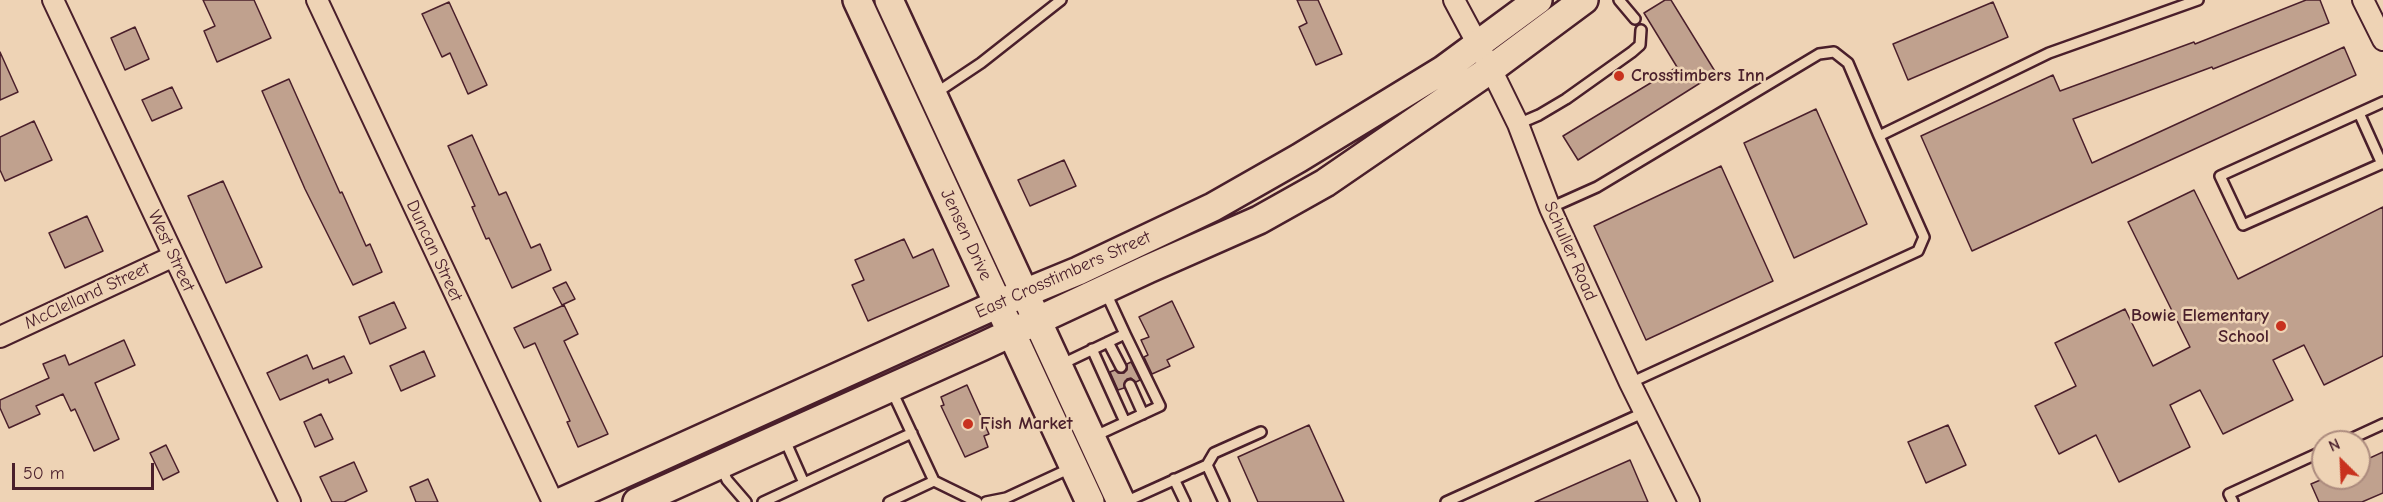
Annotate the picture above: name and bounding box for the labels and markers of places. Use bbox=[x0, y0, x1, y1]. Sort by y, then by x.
place label: Crosstimbers Inn bbox=[1631, 65, 1764, 87]
marker: Crosstimbers Inn bbox=[1612, 69, 1626, 83]
place label: Bowie Elementary School bbox=[2131, 305, 2269, 348]
marker: Bowie Elementary School bbox=[2274, 319, 2288, 333]
place label: Fish Market bbox=[980, 413, 1073, 435]
marker: Fish Market bbox=[961, 417, 975, 431]

